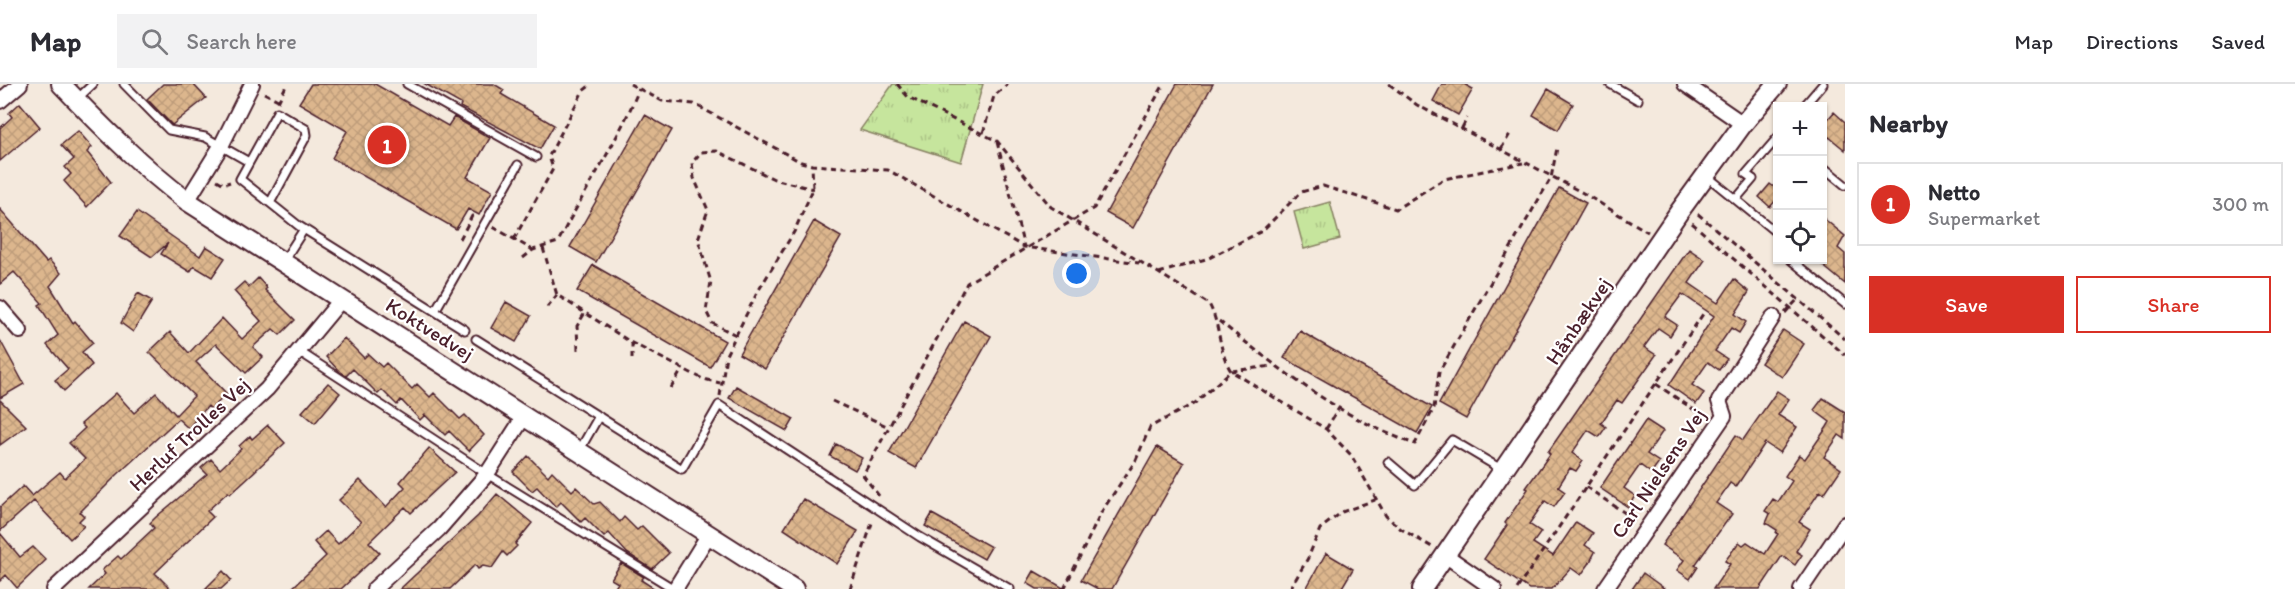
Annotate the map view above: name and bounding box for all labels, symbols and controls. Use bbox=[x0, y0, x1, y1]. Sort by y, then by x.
search box bbox=[117, 14, 537, 68]
text: Map bbox=[30, 24, 81, 58]
icon: search bbox=[138, 25, 171, 58]
text: Search here bbox=[186, 28, 297, 55]
text: Map bbox=[2015, 29, 2053, 54]
text: Directions bbox=[2086, 29, 2178, 54]
text: Saved bbox=[2211, 29, 2265, 54]
map controls bbox=[1773, 102, 1827, 264]
button: + bbox=[1773, 102, 1827, 156]
text: Nearby bbox=[1869, 107, 1948, 139]
pin: 1 bbox=[368, 122, 406, 168]
button: − bbox=[1773, 156, 1827, 210]
text: Netto bbox=[1928, 179, 1980, 206]
text: 1 bbox=[1886, 192, 1895, 216]
text: 300 m bbox=[2212, 192, 2269, 216]
text: Supermarket bbox=[1928, 206, 2040, 230]
button: locate bbox=[1773, 210, 1827, 264]
your location bbox=[1062, 259, 1091, 288]
street label: Hånbækvej bbox=[1540, 273, 1616, 369]
button: Save bbox=[1869, 276, 2064, 333]
button: Share bbox=[2076, 276, 2271, 333]
street label: Koktvedvej bbox=[381, 292, 479, 366]
street label: Herluf Trolles Vej bbox=[124, 372, 254, 496]
street label: Carl Nielsens Vej bbox=[1605, 403, 1711, 543]

